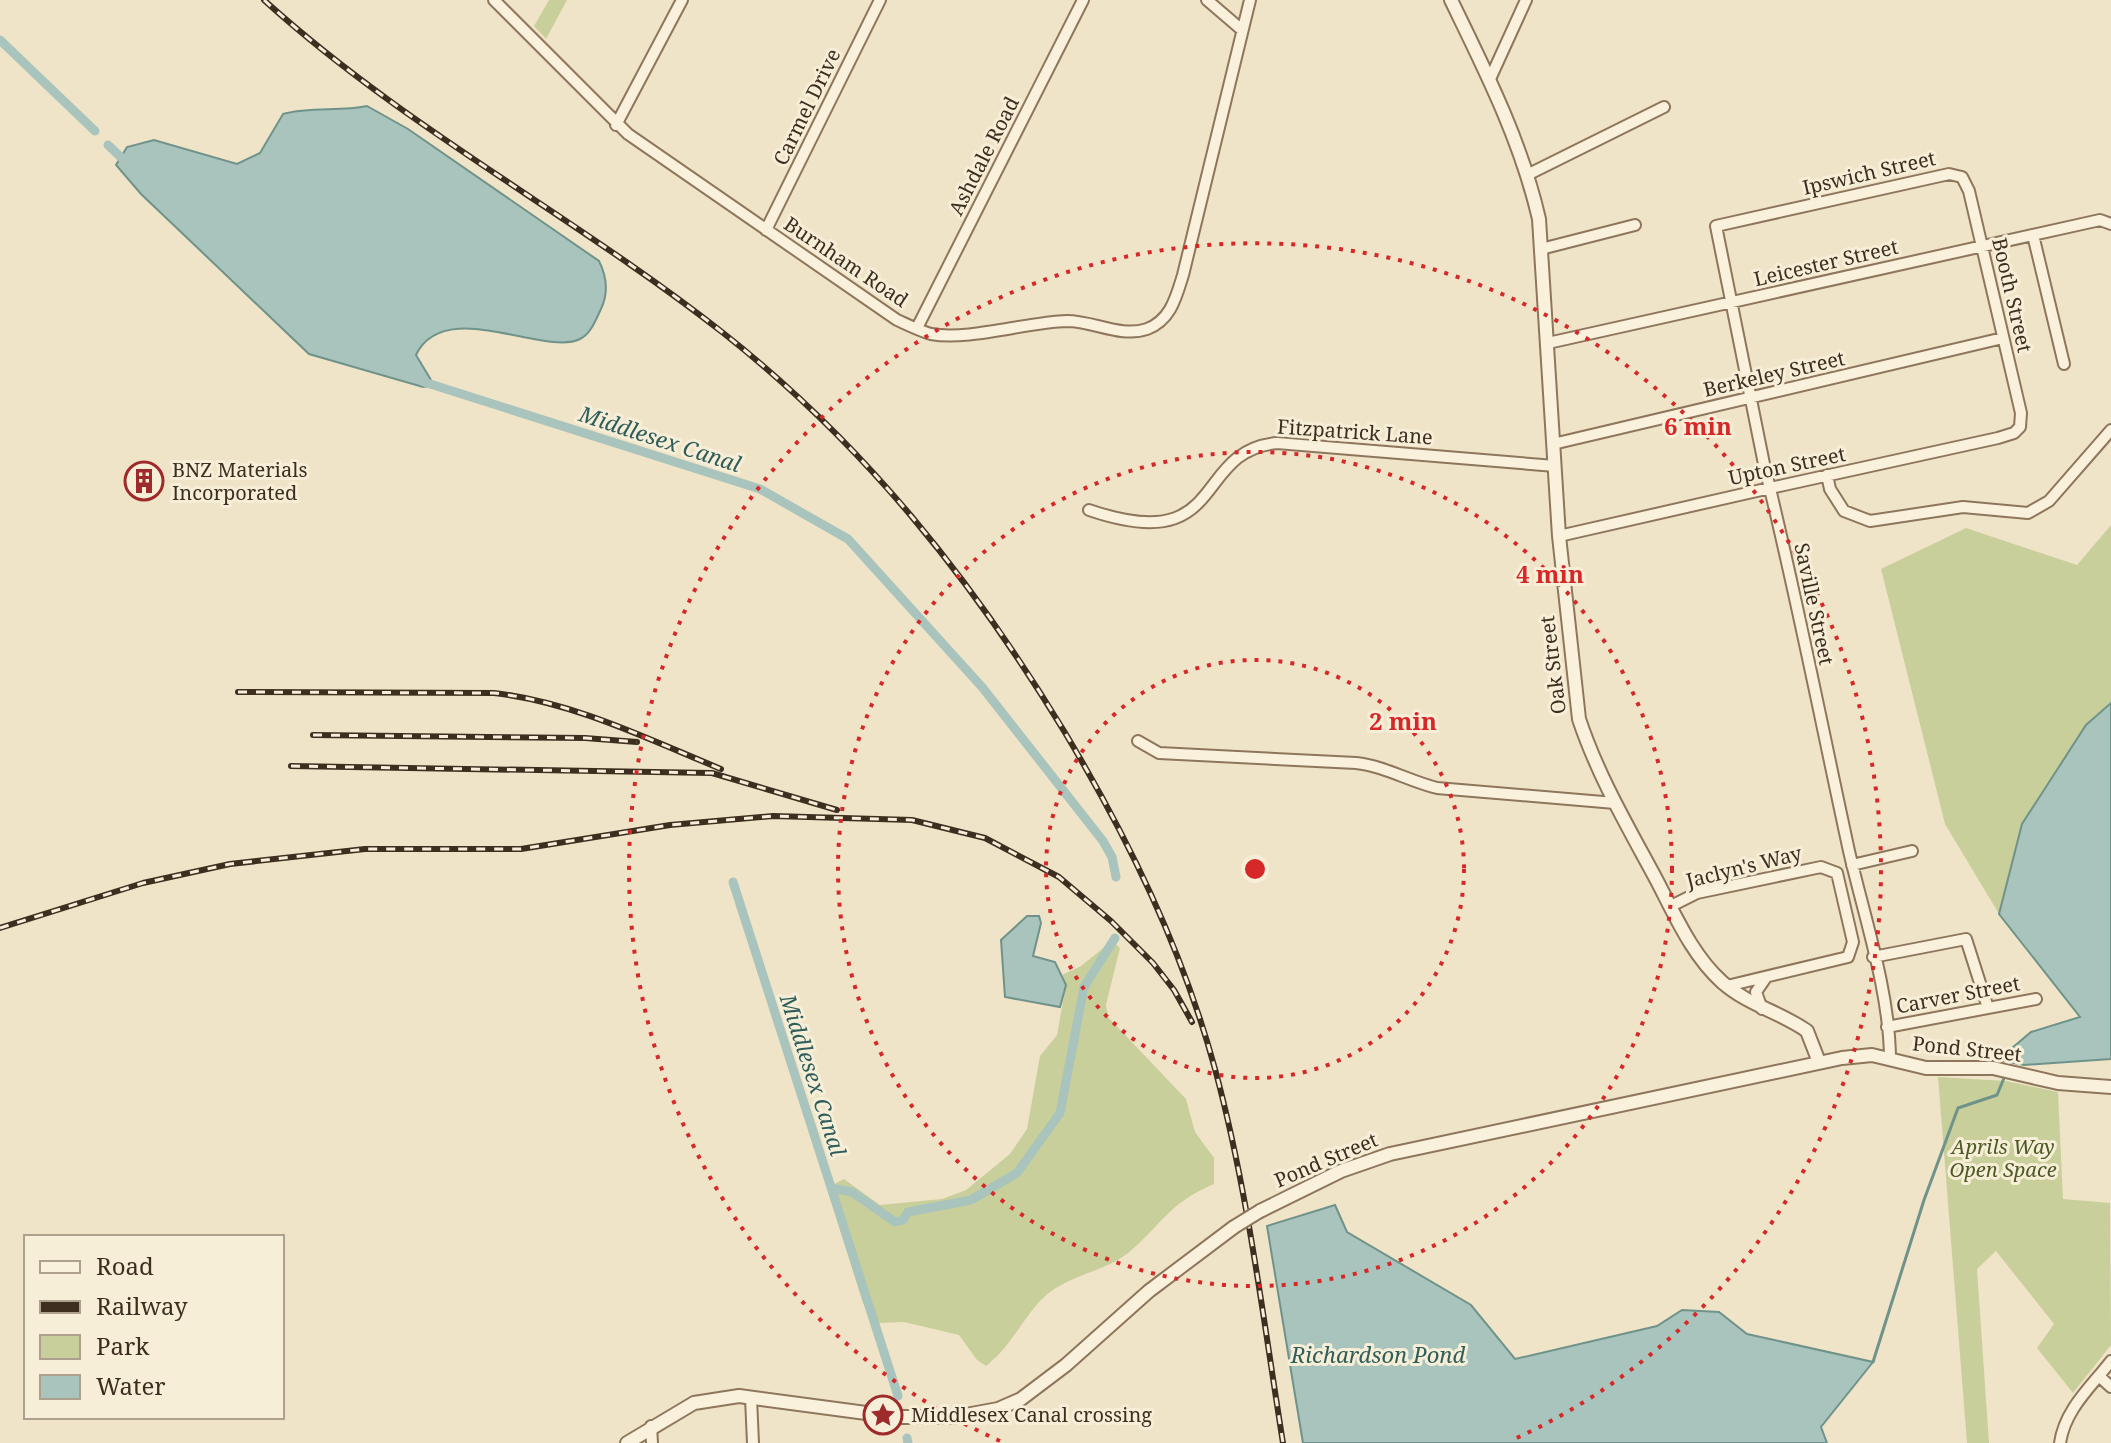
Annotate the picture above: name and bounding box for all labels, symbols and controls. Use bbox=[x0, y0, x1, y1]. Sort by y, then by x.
street label: Carmel Drive bbox=[767, 44, 846, 170]
street label: Ashdale Road bbox=[942, 92, 1025, 220]
street label: Ipswich Street bbox=[1800, 144, 1938, 201]
street label: Burnham Road bbox=[779, 210, 914, 313]
street label: Leicester Street bbox=[1751, 233, 1901, 292]
street label: Booth Street bbox=[1986, 235, 2039, 355]
street label: Berkeley Street bbox=[1701, 344, 1847, 403]
water label: Middlesex Canal bbox=[575, 397, 745, 478]
text: 6 min bbox=[1664, 409, 1732, 442]
street label: Fitzpatrick Lane bbox=[1276, 413, 1434, 450]
street label: Upton Street bbox=[1726, 440, 1848, 491]
place label: BNZ Materials Incorporated bbox=[172, 456, 307, 506]
building icon: BNZ Materials Incorporated bbox=[123, 460, 165, 502]
street label: Saville Street bbox=[1788, 540, 1841, 667]
text: 4 min bbox=[1516, 557, 1584, 590]
street label: Oak Street bbox=[1533, 614, 1572, 716]
text: 2 min bbox=[1369, 704, 1437, 737]
street label: Jaclyn's Way bbox=[1682, 839, 1805, 894]
centre of rings bbox=[1241, 855, 1269, 883]
street label: Carver Street bbox=[1894, 969, 2022, 1020]
water label: Middlesex Canal bbox=[773, 989, 854, 1160]
street label: Pond Street bbox=[1911, 1029, 2023, 1068]
street label: Pond Street bbox=[1270, 1126, 1382, 1193]
park label: Aprils Way Open Space bbox=[1949, 1133, 2057, 1183]
legend bbox=[24, 1235, 284, 1419]
text: Road bbox=[96, 1249, 154, 1282]
text: Railway bbox=[96, 1289, 188, 1322]
text: Park bbox=[96, 1329, 150, 1362]
water label: Richardson Pond bbox=[1290, 1339, 1465, 1369]
text: Water bbox=[96, 1369, 166, 1402]
place icon: Middlesex Canal crossing bbox=[862, 1394, 904, 1436]
place label: Middlesex Canal crossing bbox=[911, 1401, 1152, 1428]

